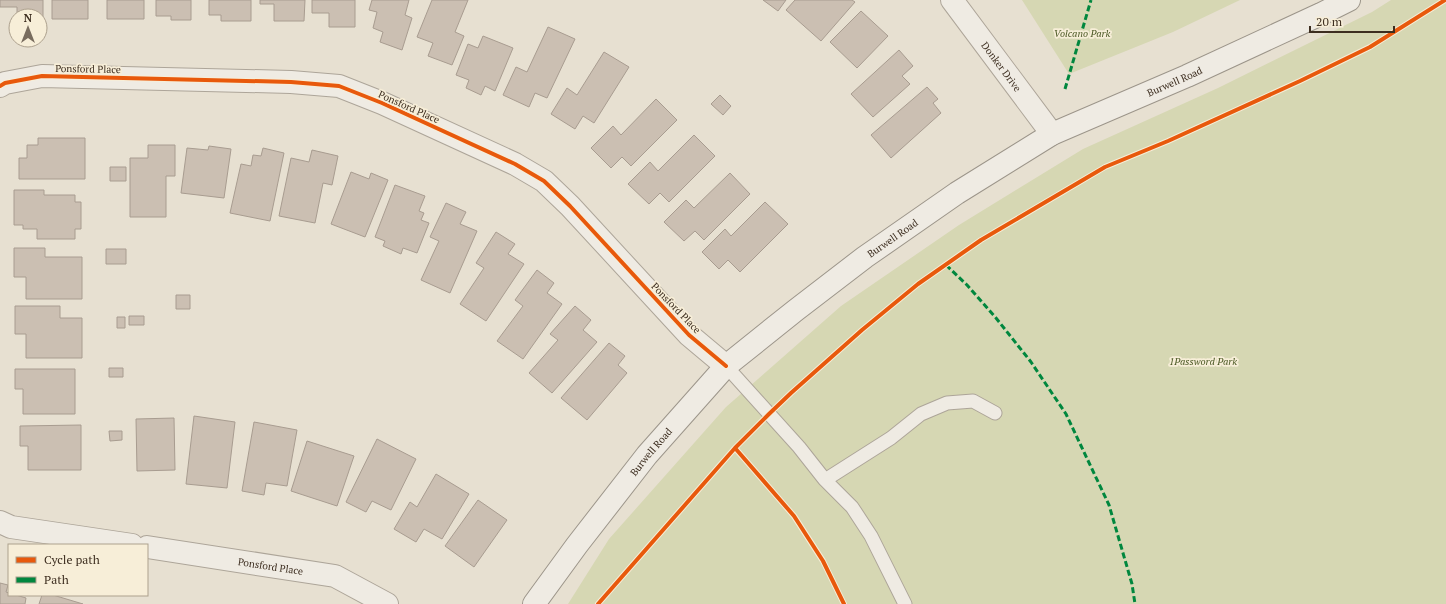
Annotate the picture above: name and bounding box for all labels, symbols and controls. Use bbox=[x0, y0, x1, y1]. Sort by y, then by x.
north arrow bbox=[8, 8, 48, 48]
scale bar bbox=[1310, 8, 1394, 34]
text: N bbox=[24, 11, 33, 25]
text: 20 m bbox=[1316, 14, 1343, 29]
park label: Volcano Park bbox=[1054, 27, 1110, 40]
street label: Donker Drive bbox=[979, 39, 1024, 94]
street label: Ponsford Place bbox=[55, 62, 121, 76]
street label: Burwell Road bbox=[1145, 63, 1205, 99]
street label: Ponsford Place bbox=[376, 88, 442, 126]
street label: Burwell Road bbox=[864, 216, 921, 260]
street label: Ponsford Place bbox=[649, 280, 703, 336]
park label: 1Password Park bbox=[1169, 355, 1237, 368]
street label: Burwell Road bbox=[627, 425, 675, 478]
legend bbox=[8, 544, 148, 596]
text: Cycle path bbox=[44, 552, 100, 567]
street label: Ponsford Place bbox=[237, 555, 304, 577]
text: Path bbox=[44, 572, 69, 587]

